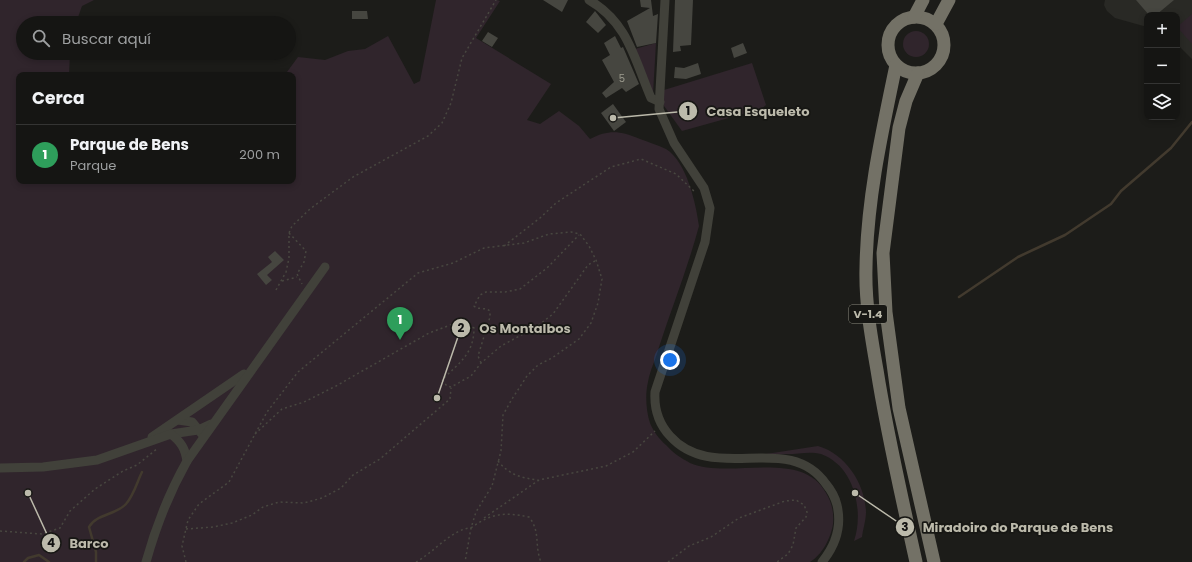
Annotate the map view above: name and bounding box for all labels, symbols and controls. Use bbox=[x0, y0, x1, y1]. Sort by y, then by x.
map controls bbox=[1144, 12, 1180, 120]
button: + bbox=[1144, 12, 1180, 48]
search box bbox=[16, 16, 296, 60]
icon: search bbox=[30, 27, 52, 49]
text: Buscar aquí bbox=[62, 28, 151, 49]
button: − bbox=[1144, 48, 1180, 84]
house number: 5 bbox=[619, 71, 625, 86]
button: layers bbox=[1144, 84, 1180, 120]
text: Cerca bbox=[32, 86, 85, 110]
callout: Casa Esqueleto bbox=[678, 99, 817, 124]
text: 1 bbox=[686, 102, 690, 119]
text: Casa Esqueleto bbox=[707, 102, 809, 121]
text: Parque de Bens bbox=[70, 134, 189, 155]
text: 1 bbox=[43, 145, 47, 164]
text: 200 m bbox=[239, 145, 280, 164]
text: Parque bbox=[70, 156, 116, 175]
road number: V-1.4 bbox=[849, 305, 887, 323]
pin: 1 bbox=[387, 307, 413, 340]
callout: Os Montalbos bbox=[451, 316, 579, 341]
text: 2 bbox=[458, 319, 465, 336]
text: Os Montalbos bbox=[479, 319, 571, 338]
your location bbox=[660, 350, 680, 370]
callout: Miradoiro do Parque de Bens bbox=[895, 515, 1122, 540]
text: 3 bbox=[901, 518, 909, 535]
text: Miradoiro do Parque de Bens bbox=[923, 518, 1113, 537]
callout: Barco bbox=[41, 531, 116, 556]
text: 4 bbox=[47, 534, 55, 551]
text: Barco bbox=[69, 534, 109, 553]

